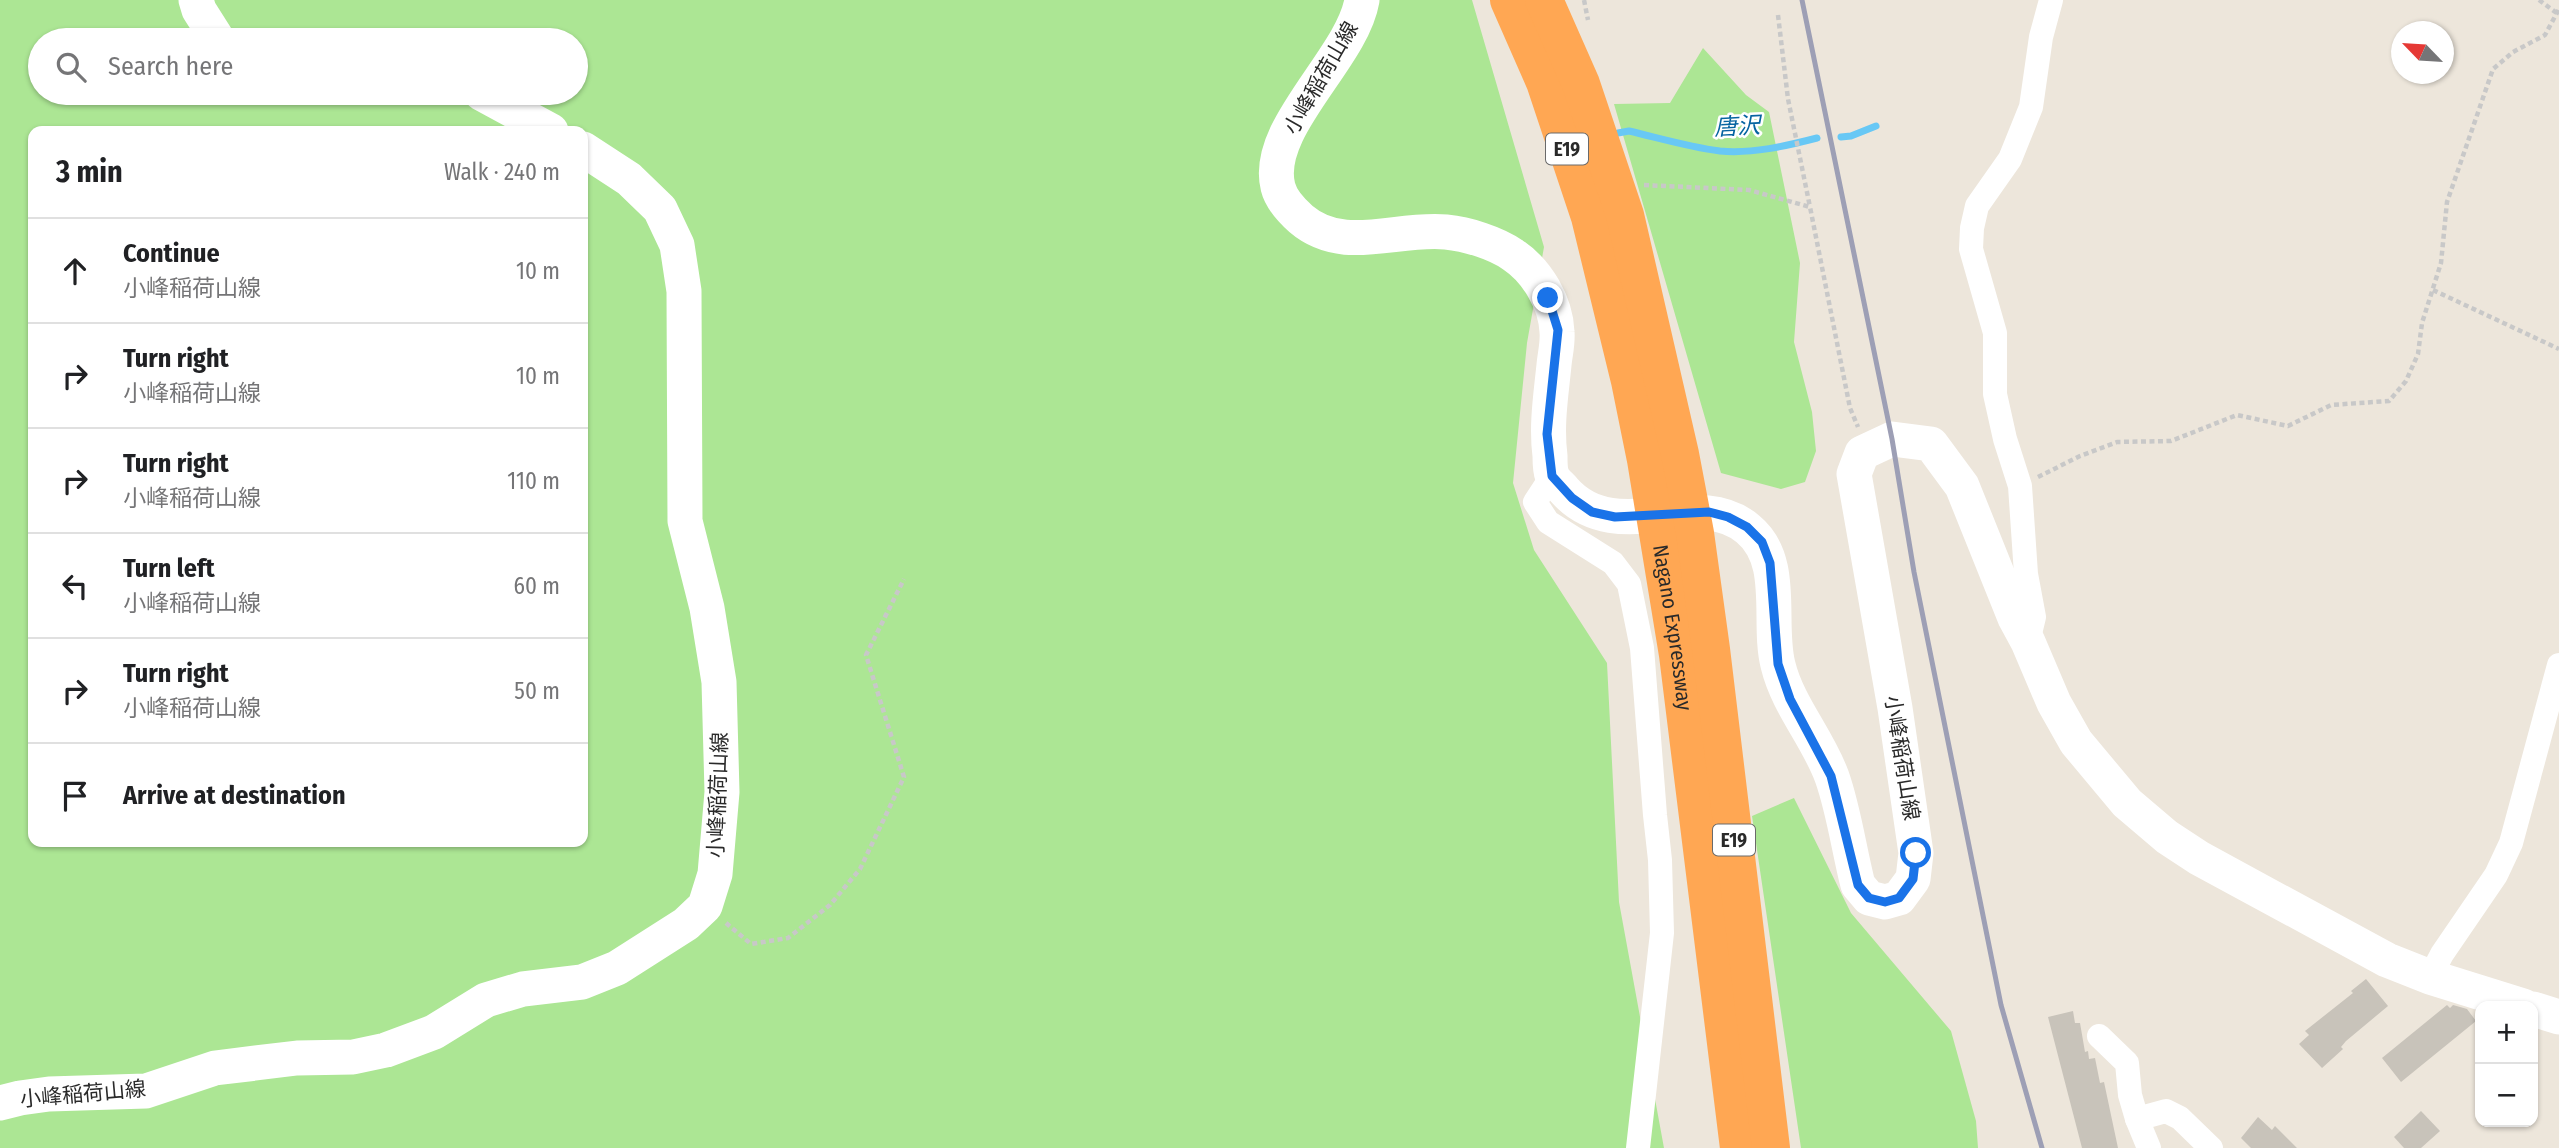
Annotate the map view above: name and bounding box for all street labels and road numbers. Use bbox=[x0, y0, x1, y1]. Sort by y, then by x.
street label: 小峰稲荷山線 bbox=[1278, 17, 1364, 139]
road number: E19 bbox=[1546, 134, 1588, 164]
street label: Nagano Expressway bbox=[1647, 543, 1698, 713]
street label: 小峰稲荷山線 bbox=[1879, 694, 1925, 822]
street label: 小峰稲荷山線 bbox=[703, 732, 733, 858]
road number: E19 bbox=[1713, 824, 1755, 856]
street label: 小峰稲荷山線 bbox=[19, 1076, 147, 1112]

